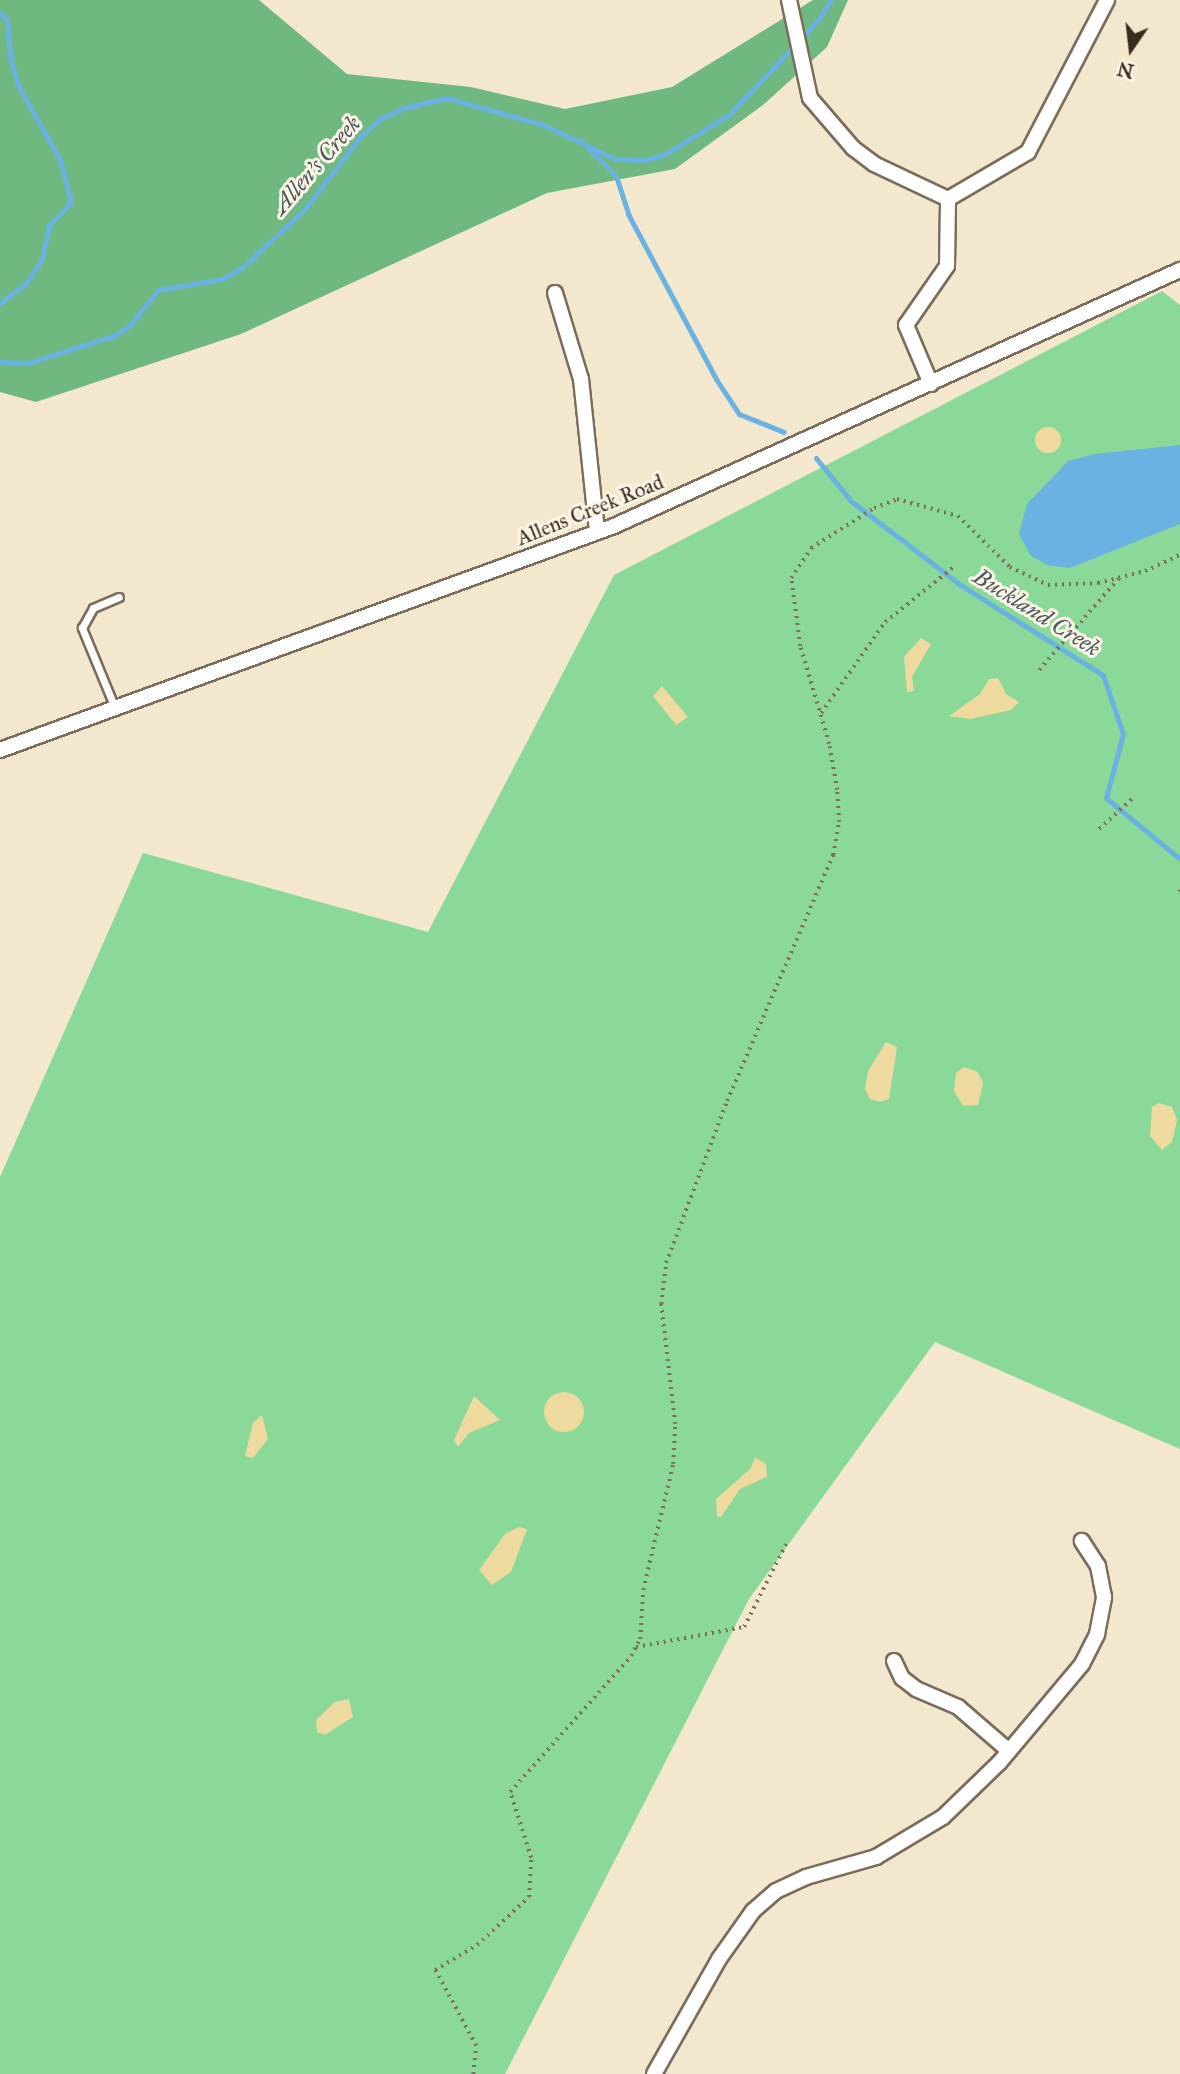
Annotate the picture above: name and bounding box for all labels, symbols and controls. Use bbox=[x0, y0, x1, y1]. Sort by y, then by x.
north arrow bbox=[1096, 14, 1166, 84]
text: N bbox=[1115, 57, 1136, 83]
water label: Allen's Creek bbox=[266, 110, 366, 220]
street label: Allens Creek Road bbox=[513, 469, 667, 551]
water label: Buckland Creek bbox=[969, 562, 1105, 662]

